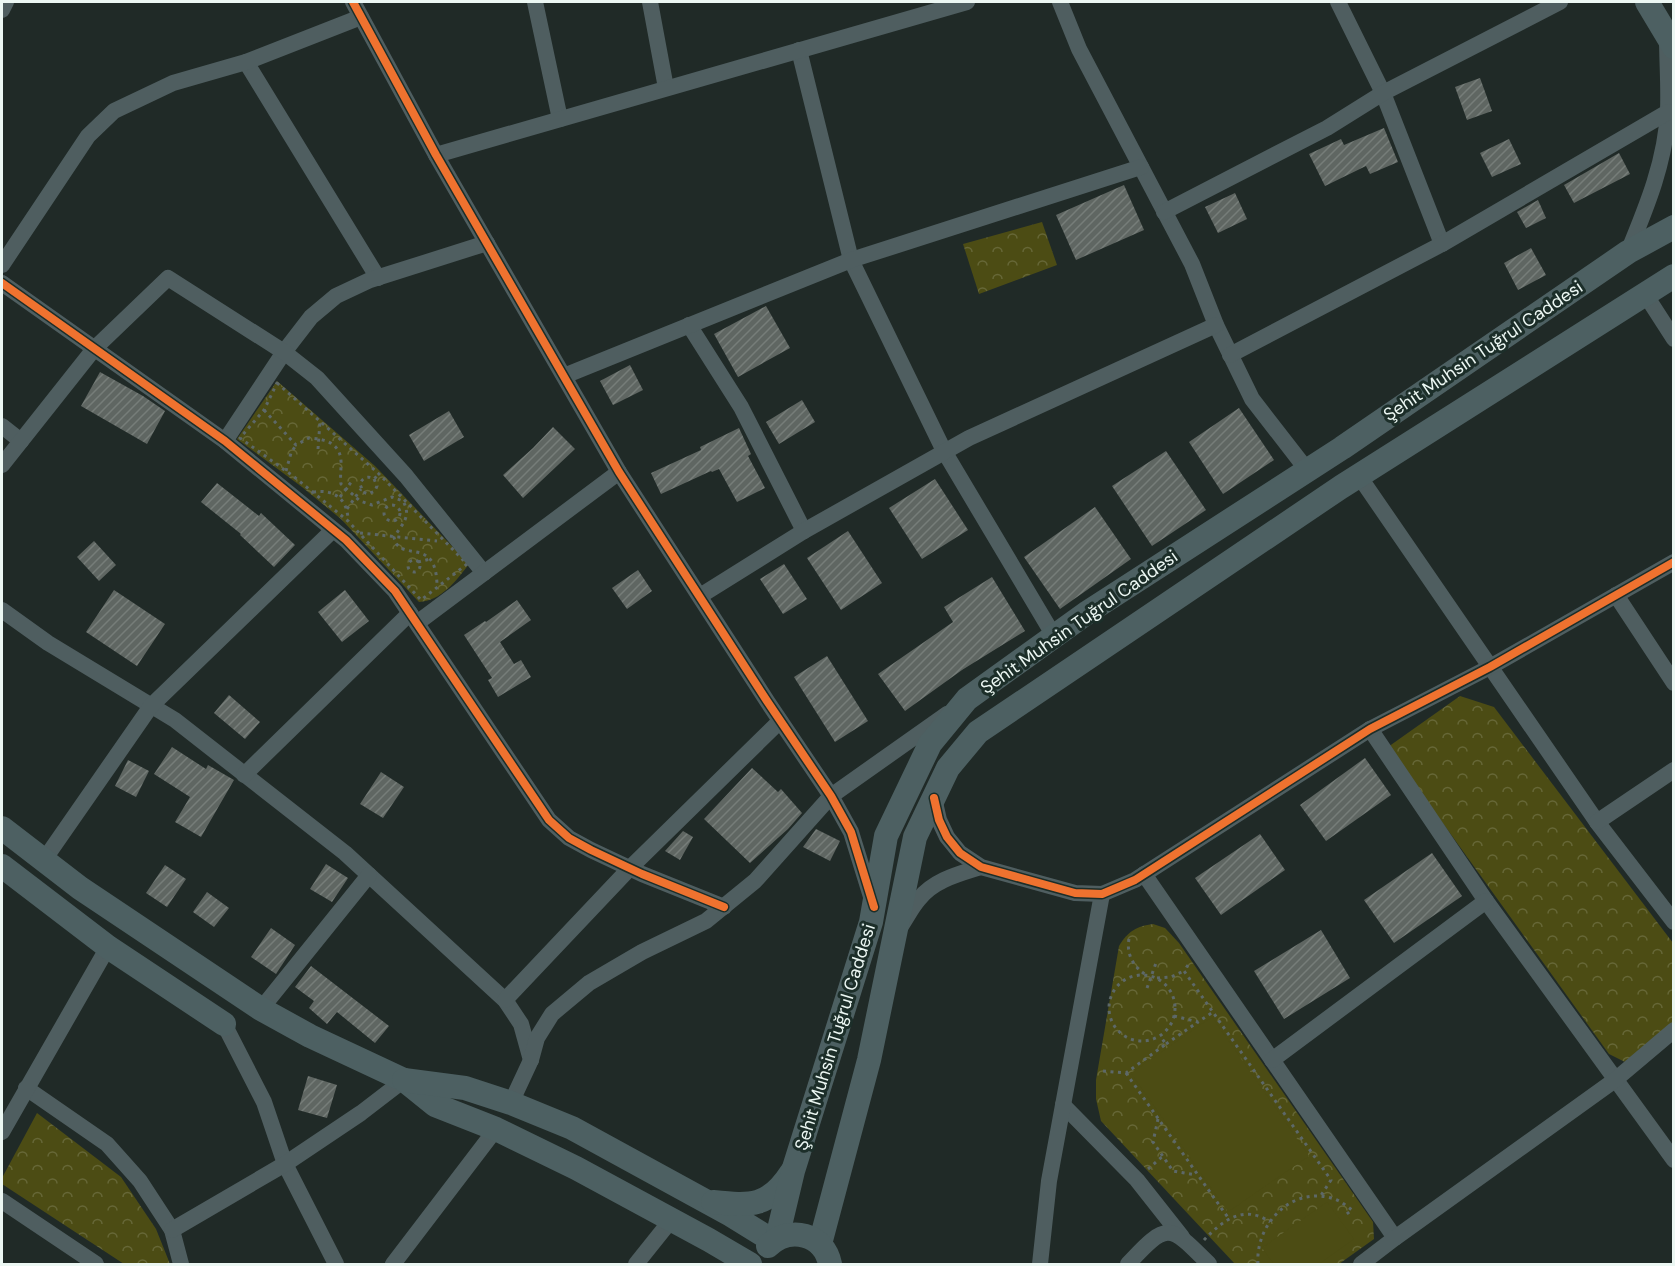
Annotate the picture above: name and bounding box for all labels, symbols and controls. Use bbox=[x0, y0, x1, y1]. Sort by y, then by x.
street label: Şehit Muhsin Tuğrul Caddesi bbox=[1379, 275, 1587, 427]
street label: Şehit Muhsin Tuğrul Caddesi bbox=[976, 545, 1182, 699]
street label: Şehit Muhsin Tuğrul Caddesi bbox=[789, 921, 881, 1153]

